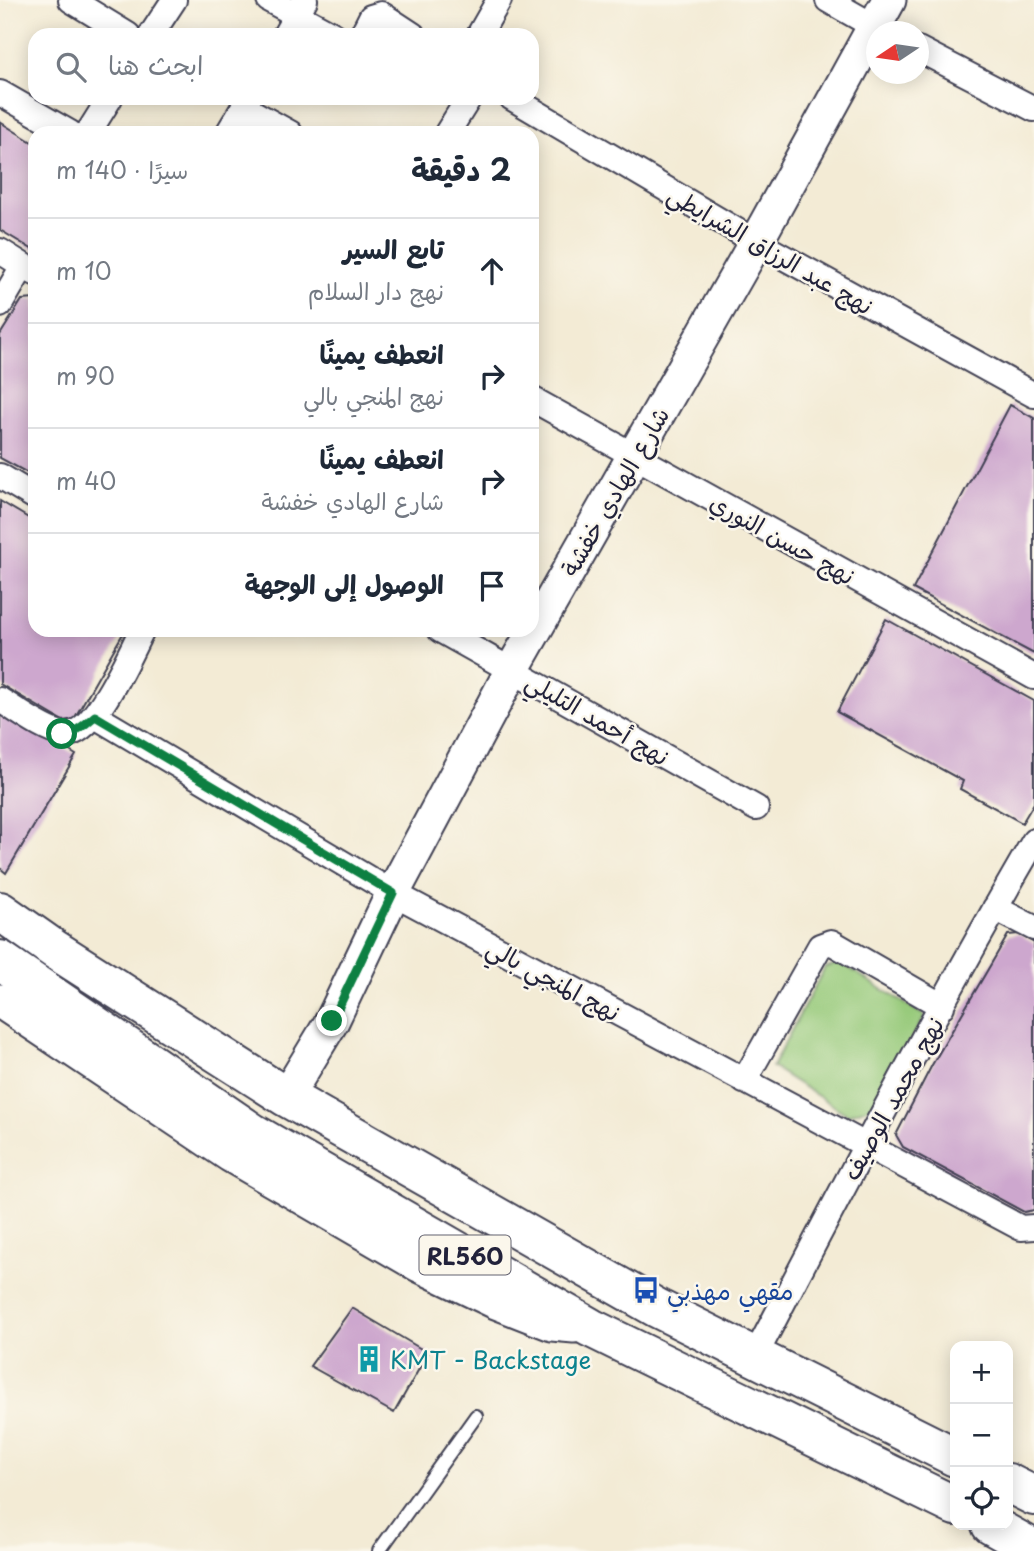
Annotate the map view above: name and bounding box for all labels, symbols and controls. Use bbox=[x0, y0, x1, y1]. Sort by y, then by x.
north arrow bbox=[866, 21, 929, 84]
search box bbox=[28, 28, 539, 105]
text: ابحث هنا bbox=[108, 45, 203, 84]
icon: search bbox=[52, 48, 90, 86]
text: 2 دقيقة bbox=[411, 146, 511, 191]
text: سيرًا · 140 m bbox=[56, 152, 188, 187]
street label: نهج عبد الرزاق الشرايطي bbox=[659, 175, 881, 327]
text: تابع السير bbox=[343, 229, 444, 268]
icon: ahead bbox=[473, 252, 511, 290]
text: 10 m bbox=[56, 253, 112, 288]
text: نهج دار السلام bbox=[308, 273, 444, 308]
text: انعطف يمينًا bbox=[320, 334, 444, 373]
icon: right bbox=[473, 357, 511, 395]
text: 90 m bbox=[56, 358, 115, 393]
text: نهج المنجي بالي bbox=[303, 378, 444, 413]
street label: شارع الهادي خفشة bbox=[551, 400, 678, 583]
text: انعطف يمينًا bbox=[320, 439, 444, 478]
icon: right bbox=[473, 462, 511, 500]
text: 40 m bbox=[56, 463, 116, 498]
text: شارع الهادي خفشة bbox=[262, 483, 444, 518]
street label: نهج حسن النوري bbox=[703, 483, 862, 594]
text: الوصول إلى الوجهة bbox=[245, 564, 444, 603]
icon: arrive bbox=[473, 567, 511, 605]
street label: نهج أحمد التليلي bbox=[517, 662, 676, 778]
route start bbox=[46, 718, 77, 749]
street label: نهج المنجي بالي bbox=[478, 929, 627, 1034]
route end bbox=[316, 1005, 347, 1036]
street label: نهج محمد الوصيف bbox=[832, 1010, 952, 1186]
road number: RL560 bbox=[420, 1236, 510, 1274]
place label: مقهي مهذبي bbox=[667, 1272, 793, 1313]
bus stop icon: مقهي مهذبي bbox=[631, 1275, 661, 1305]
place label: KMT - Backstage bbox=[390, 1341, 591, 1377]
map controls bbox=[950, 1341, 1013, 1530]
button: + bbox=[950, 1341, 1013, 1404]
building icon: KMT - Backstage bbox=[354, 1344, 384, 1374]
button: − bbox=[950, 1404, 1013, 1467]
button: locate bbox=[950, 1467, 1013, 1530]

